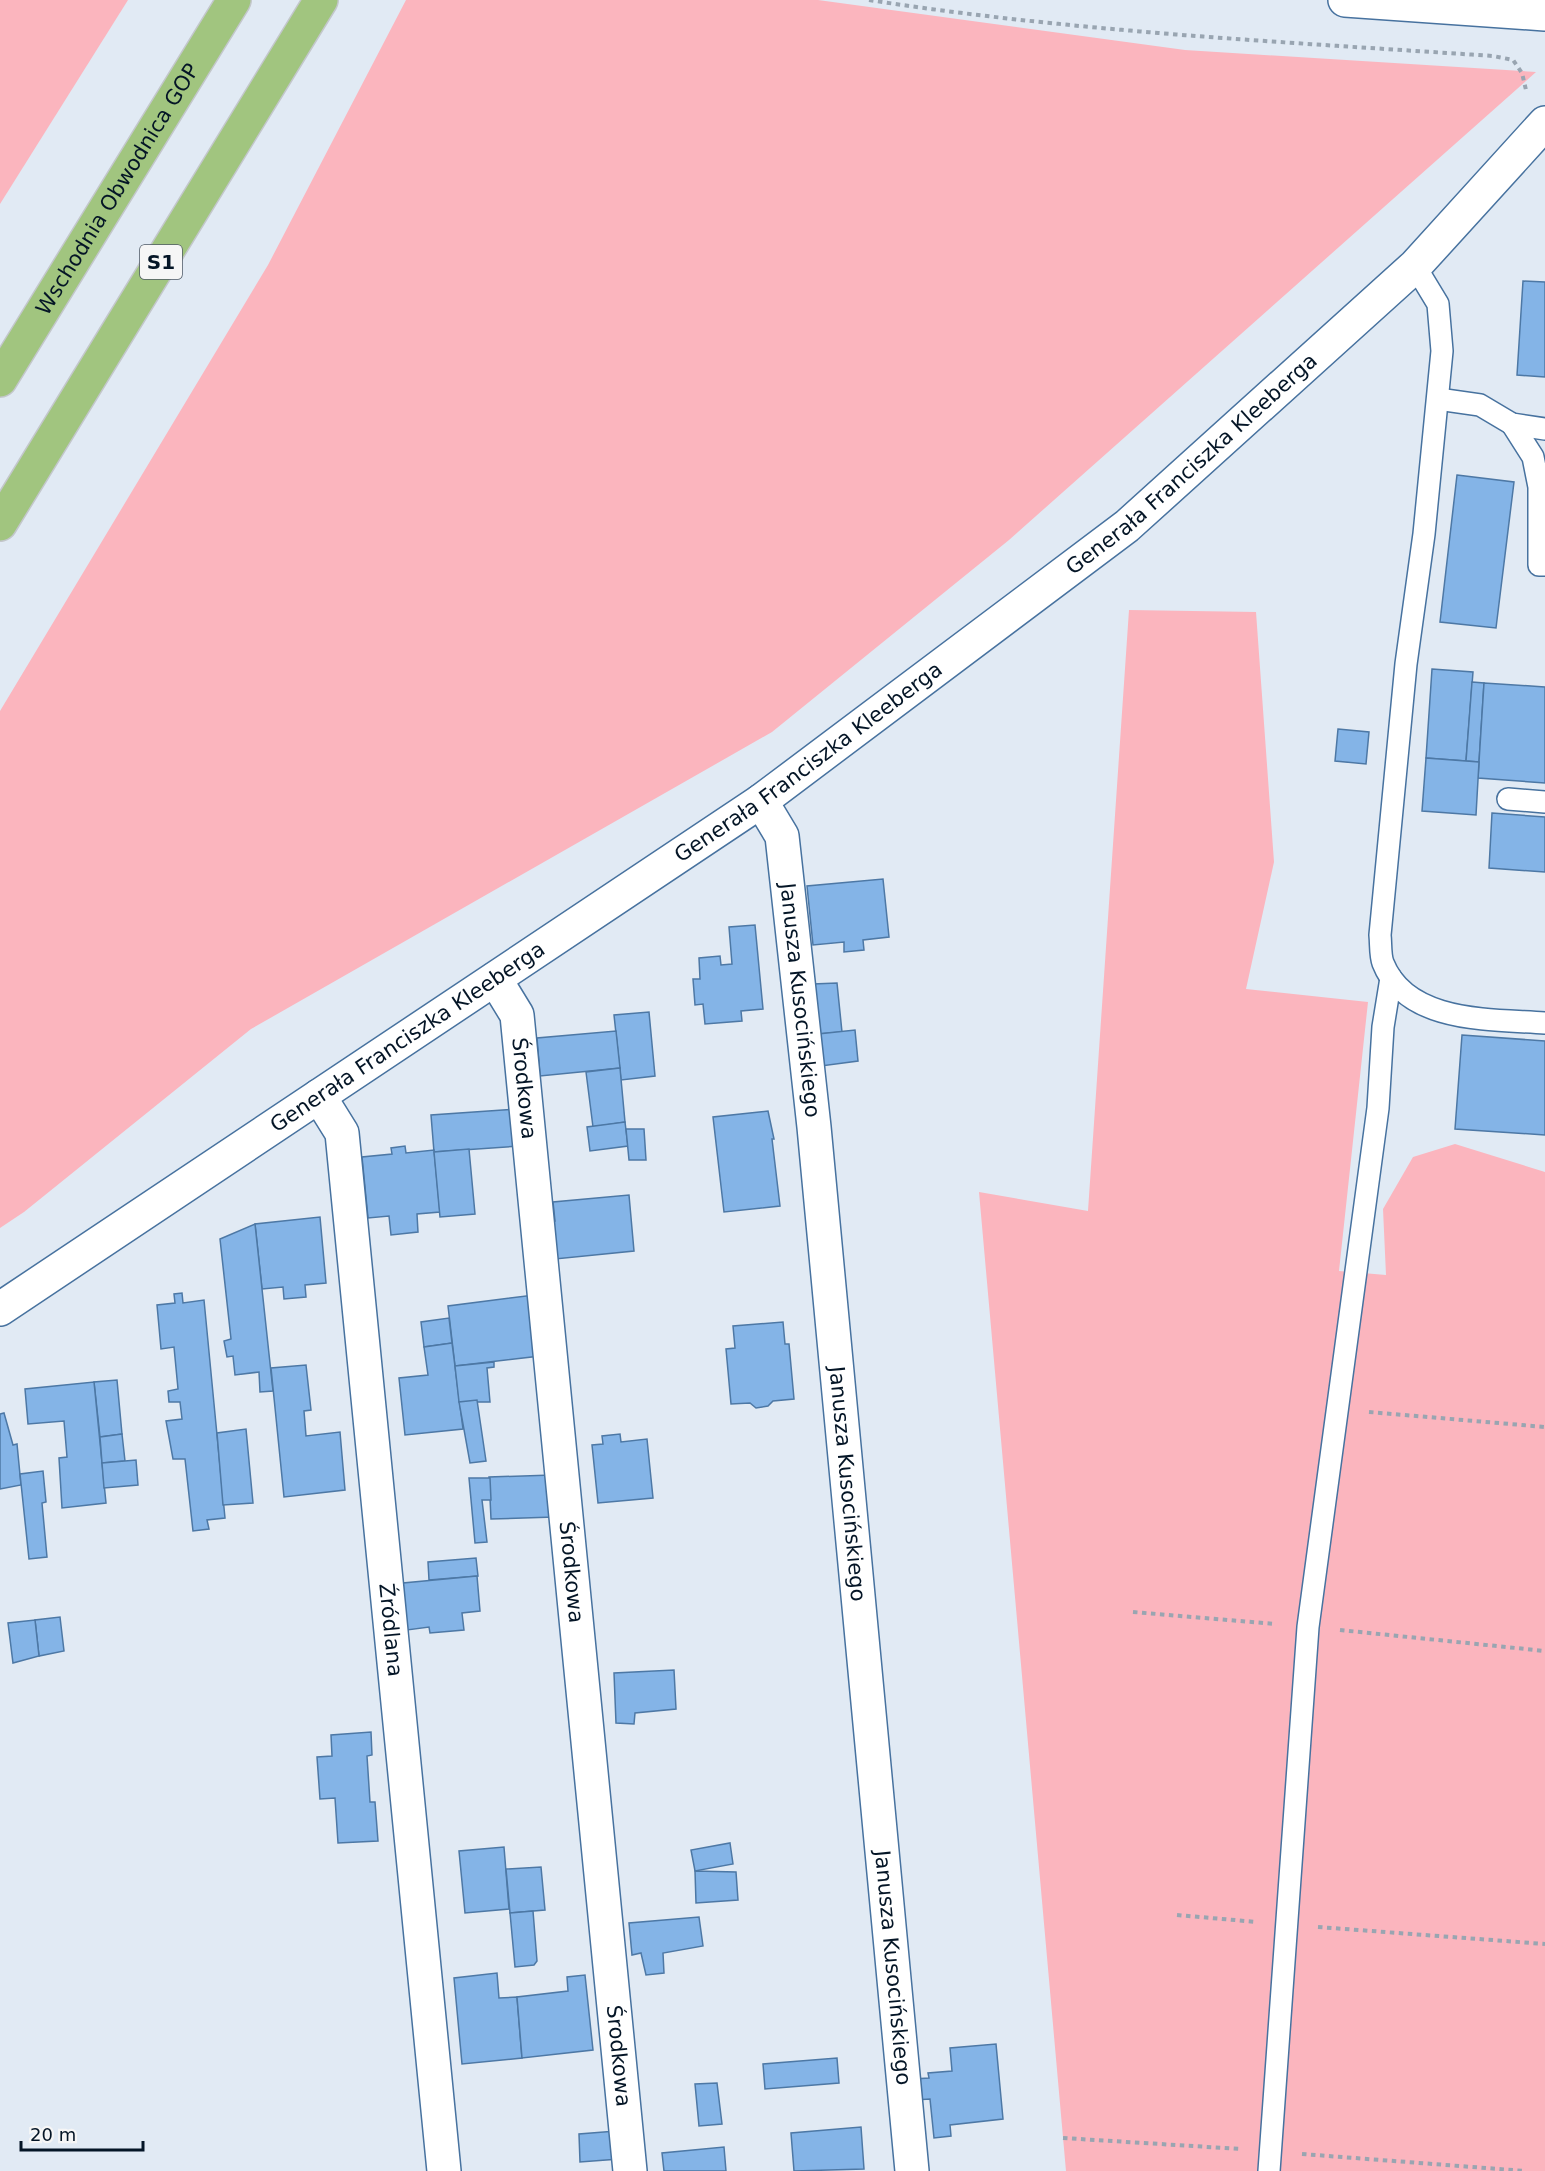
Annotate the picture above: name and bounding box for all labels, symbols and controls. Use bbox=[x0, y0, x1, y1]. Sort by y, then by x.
street label: Wschodnia Obwodnica GOP bbox=[31, 59, 204, 319]
road number: S1 bbox=[140, 245, 182, 279]
street label: Generała Franciszka Kleeberga bbox=[1061, 348, 1322, 580]
street label: Generała Franciszka Kleeberga bbox=[670, 657, 947, 867]
street label: Janusza Kusocińskiego bbox=[775, 880, 825, 1119]
street label: Generała Franciszka Kleeberga bbox=[266, 937, 549, 1137]
street label: Środkowa bbox=[507, 1036, 541, 1140]
street label: Janusza Kusocińskiego bbox=[824, 1363, 870, 1602]
street label: Środkowa bbox=[555, 1520, 588, 1624]
street label: Źródlana bbox=[374, 1582, 407, 1678]
street label: Janusza Kusocińskiego bbox=[870, 1847, 916, 2086]
street label: Środkowa bbox=[602, 2004, 636, 2108]
scale bar bbox=[21, 2114, 142, 2152]
text: 20 m bbox=[30, 2124, 76, 2145]

